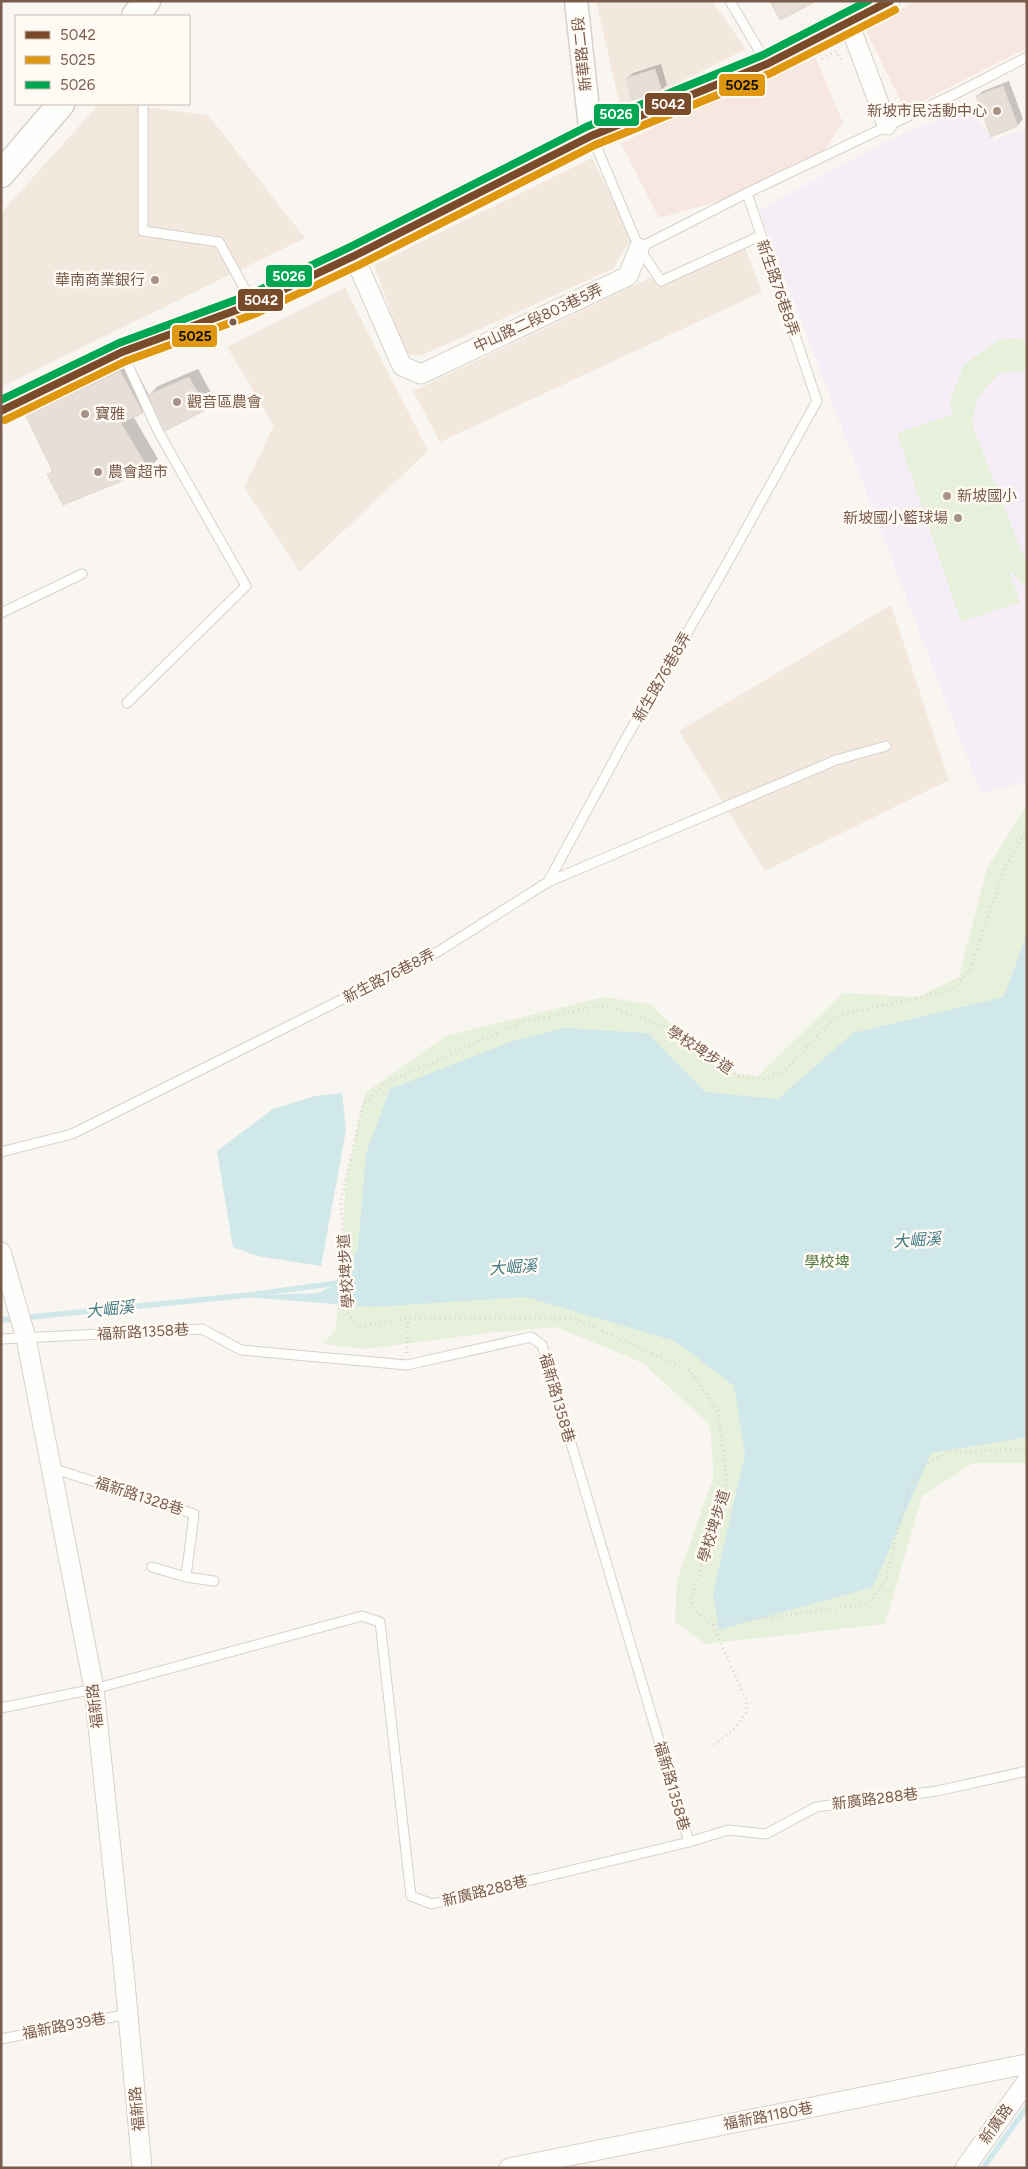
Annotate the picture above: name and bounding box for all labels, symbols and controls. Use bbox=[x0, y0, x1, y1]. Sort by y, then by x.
legend bbox=[15, 15, 190, 105]
street label: 新華路二段 bbox=[569, 16, 595, 92]
text: 5042 bbox=[60, 26, 96, 44]
text: 5025 bbox=[60, 51, 95, 69]
line badge: 5025 bbox=[718, 73, 766, 97]
text: 5026 bbox=[60, 76, 96, 94]
text: 5025 bbox=[725, 77, 759, 94]
line badge: 5042 bbox=[644, 92, 692, 116]
text: 5042 bbox=[651, 96, 685, 113]
place label: 新坡市民活動中心 bbox=[867, 102, 987, 120]
line badge: 5026 bbox=[593, 103, 640, 127]
marker: 新坡市民活動中心 bbox=[991, 105, 1003, 117]
text: 5026 bbox=[599, 106, 633, 123]
street label: 新生路76巷8弄 bbox=[753, 237, 803, 339]
line badge: 5026 bbox=[265, 264, 313, 288]
text: 5026 bbox=[272, 268, 306, 285]
place label: 華南商業銀行 bbox=[55, 271, 145, 289]
marker: 華南商業銀行 bbox=[149, 274, 161, 286]
street label: 中山路二段803巷5弄 bbox=[470, 280, 606, 356]
line badge: 5042 bbox=[237, 288, 284, 312]
text: 5042 bbox=[244, 292, 278, 309]
unlabelled marker bbox=[228, 317, 238, 327]
line badge: 5025 bbox=[171, 324, 218, 348]
text: 5025 bbox=[178, 328, 212, 345]
place label: 觀音區農會 bbox=[187, 393, 262, 411]
marker: 觀音區農會 bbox=[171, 396, 183, 408]
place label: 寶雅 bbox=[95, 405, 125, 423]
marker: 寶雅 bbox=[79, 408, 91, 420]
place label: 農會超市 bbox=[108, 463, 168, 481]
marker: 農會超市 bbox=[92, 466, 104, 478]
place label: 新坡國小 bbox=[957, 487, 1017, 505]
marker: 新坡國小 bbox=[941, 490, 953, 502]
place label: 新坡國小籃球場 bbox=[843, 509, 948, 527]
marker: 新坡國小籃球場 bbox=[952, 512, 964, 524]
street label: 新生路76巷8弄 bbox=[629, 629, 695, 725]
street label: 新生路76巷8弄 bbox=[340, 945, 438, 1007]
street label: 學校埤步道 bbox=[664, 1022, 736, 1078]
water label: 大崛溪 bbox=[892, 1229, 944, 1251]
street label: 學校埤步道 bbox=[334, 1233, 358, 1309]
park label: 學校埤 bbox=[804, 1253, 850, 1271]
water label: 大崛溪 bbox=[488, 1256, 540, 1278]
water label: 大崛溪 bbox=[85, 1297, 137, 1321]
street label: 福新路1358巷 bbox=[96, 1321, 190, 1343]
street label: 福新路1358巷 bbox=[536, 1351, 578, 1445]
street label: 福新路1328巷 bbox=[92, 1473, 186, 1519]
street label: 學校埤步道 bbox=[694, 1487, 734, 1565]
street label: 福新路 bbox=[83, 1683, 107, 1729]
street label: 福新路1358巷 bbox=[651, 1739, 693, 1833]
street label: 新廣路288巷 bbox=[831, 1785, 919, 1813]
street label: 新廣路288巷 bbox=[441, 1872, 529, 1910]
street label: 福新路939巷 bbox=[20, 2009, 108, 2043]
street label: 福新路 bbox=[126, 2086, 148, 2132]
street label: 福新路1180巷 bbox=[722, 2098, 814, 2134]
street label: 新廣路 bbox=[976, 2100, 1016, 2148]

